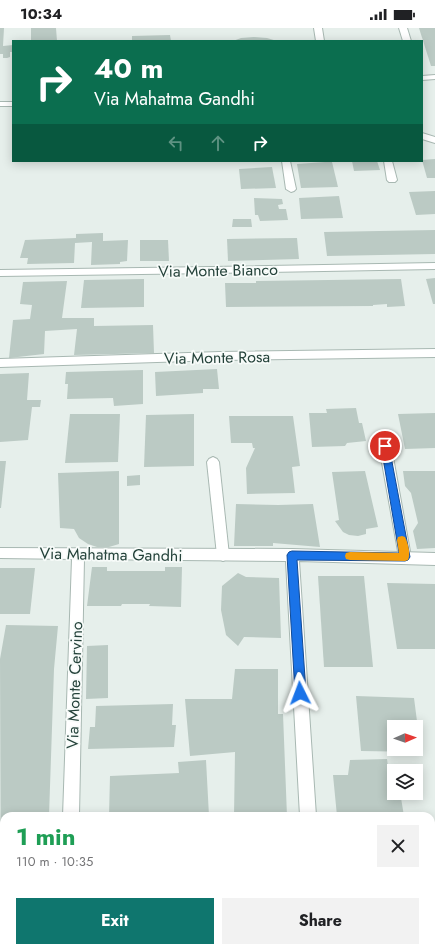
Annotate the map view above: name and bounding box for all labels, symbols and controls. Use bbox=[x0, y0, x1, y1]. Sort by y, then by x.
text: 10:34 bbox=[20, 3, 62, 25]
text: 40 m bbox=[94, 48, 163, 89]
icon: right bbox=[28, 56, 80, 108]
text: Via Mahatma Gandhi bbox=[94, 86, 255, 112]
icon: left bbox=[165, 132, 187, 154]
icon: ahead bbox=[207, 132, 229, 154]
icon: right bbox=[249, 132, 271, 154]
street label: Via Monte Bianco bbox=[158, 258, 278, 283]
street label: Via Monte Rosa bbox=[164, 345, 270, 370]
pin bbox=[368, 429, 402, 463]
icon: arrive bbox=[374, 435, 396, 457]
street label: Via Mahatma Gandhi bbox=[39, 542, 183, 567]
street label: Via Monte Cervino bbox=[61, 621, 88, 749]
position arrow bbox=[279, 672, 321, 714]
north arrow bbox=[387, 720, 423, 756]
map controls bbox=[387, 720, 423, 800]
button: layers bbox=[387, 764, 423, 800]
text: 1 min bbox=[16, 819, 76, 854]
button: close bbox=[377, 825, 419, 867]
text: 110 m · 10:35 bbox=[16, 852, 93, 871]
button: Exit bbox=[16, 898, 214, 944]
button: Share bbox=[222, 898, 419, 944]

